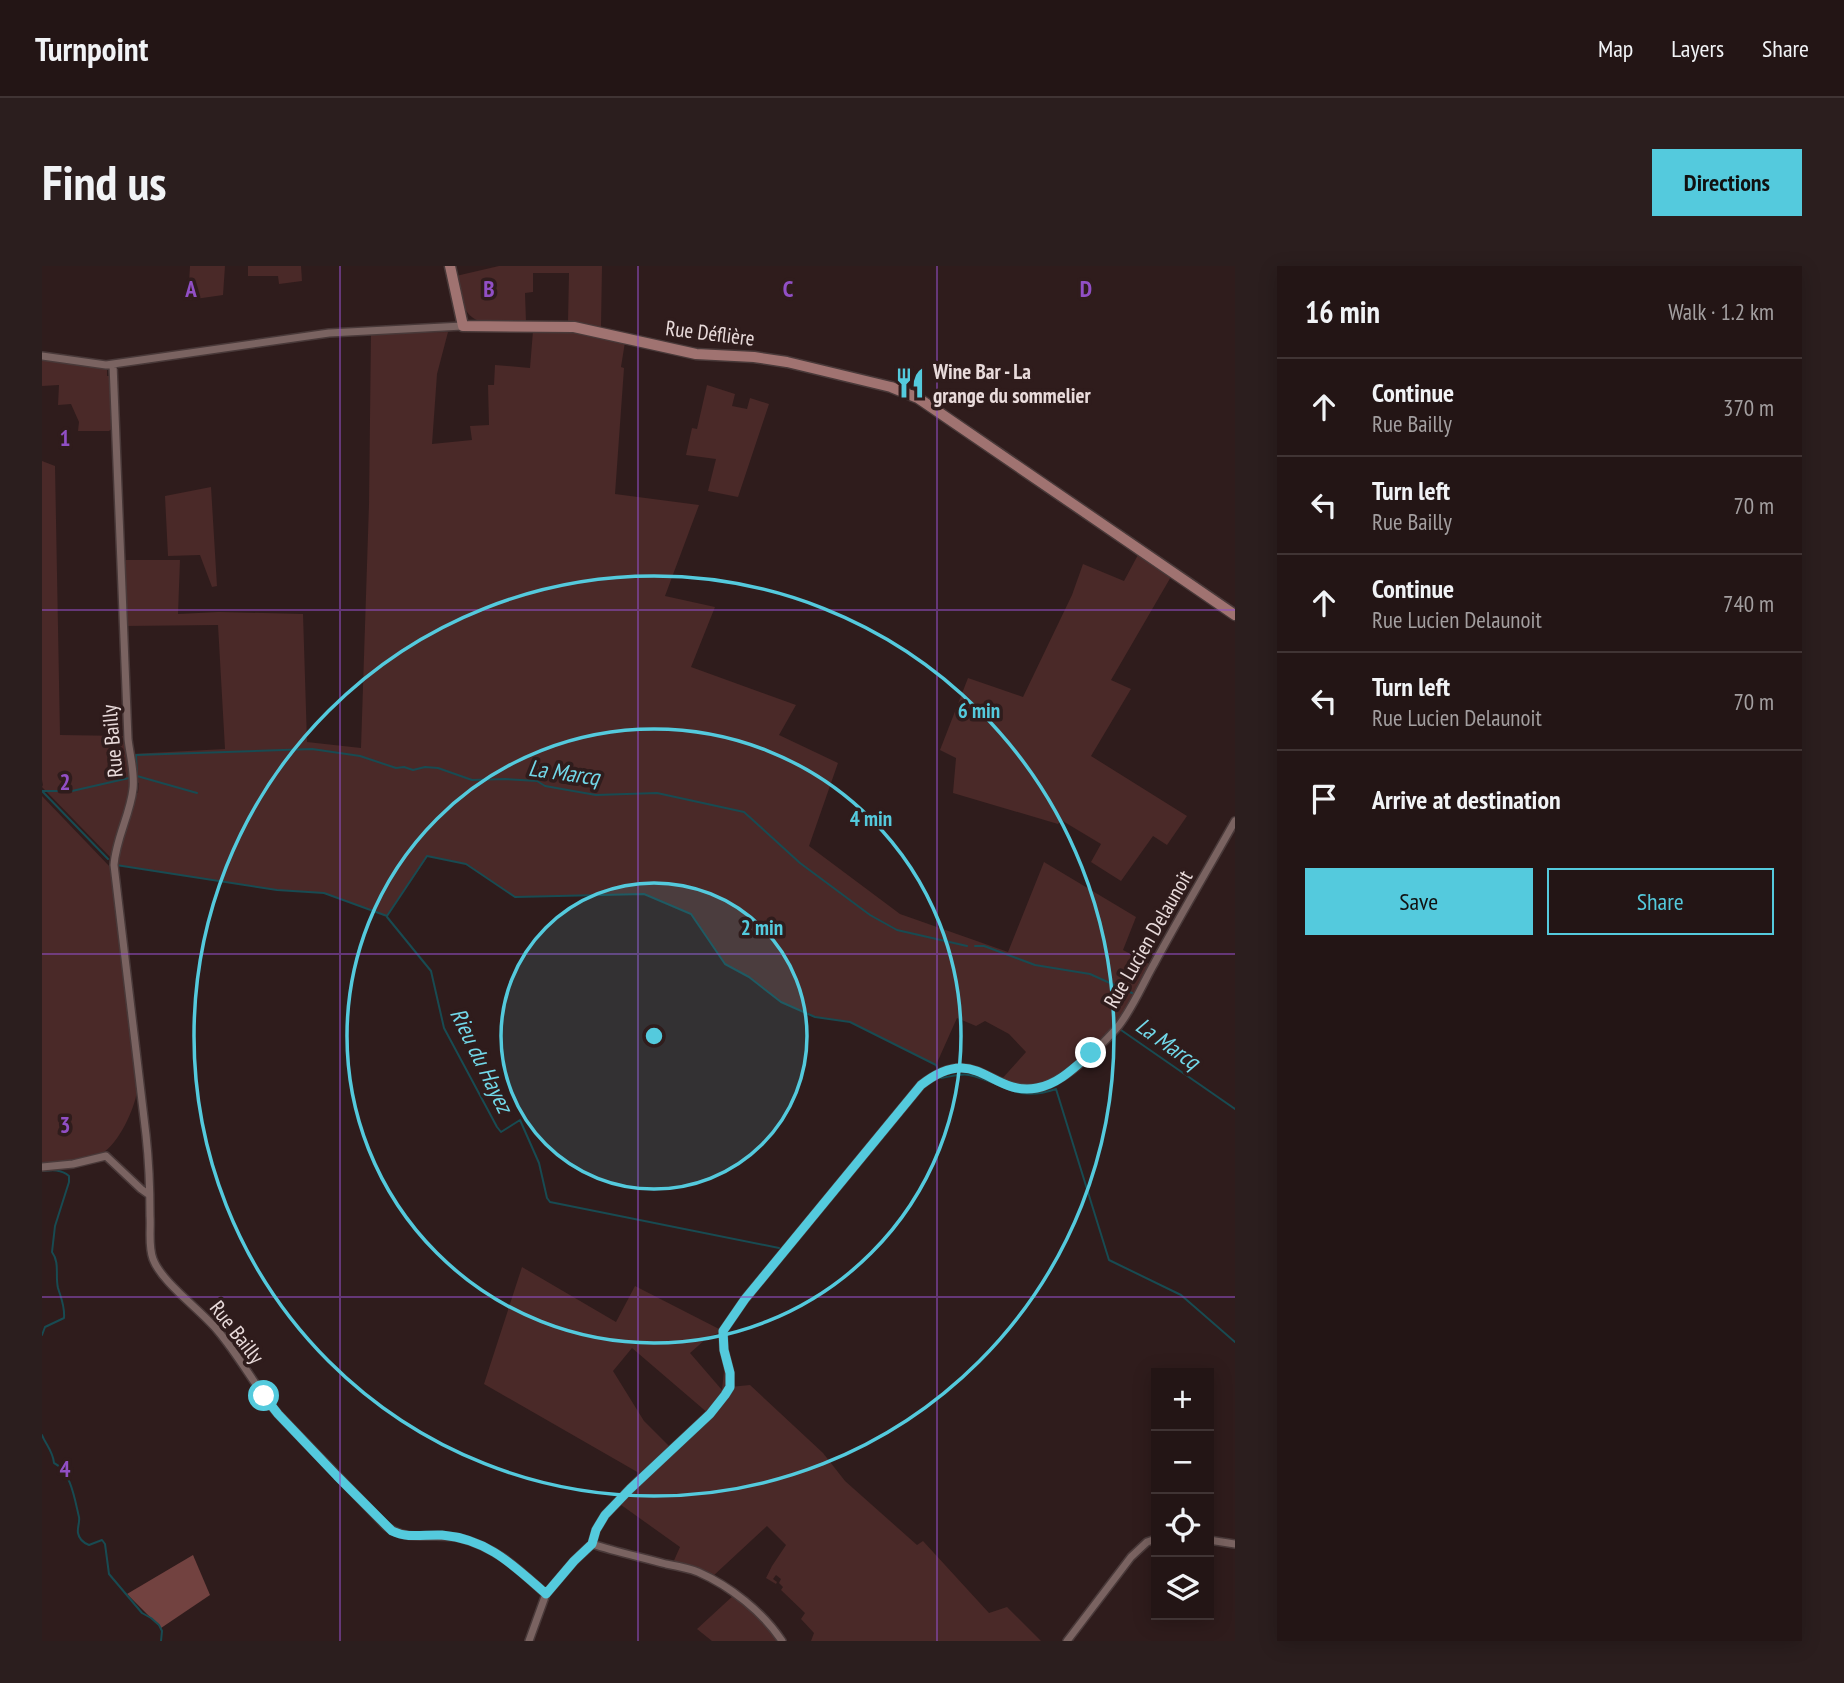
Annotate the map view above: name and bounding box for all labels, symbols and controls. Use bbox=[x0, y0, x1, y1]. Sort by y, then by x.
text: Turnpoint bbox=[35, 27, 148, 70]
text: Map bbox=[1598, 33, 1633, 64]
text: Layers bbox=[1671, 33, 1724, 64]
text: Share bbox=[1762, 33, 1809, 64]
button: Directions bbox=[1652, 149, 1802, 216]
text: Find us bbox=[42, 150, 166, 214]
text: A bbox=[184, 274, 197, 303]
text: B bbox=[483, 274, 495, 303]
text: C bbox=[783, 274, 794, 303]
text: D bbox=[1080, 274, 1092, 303]
text: 16 min bbox=[1305, 292, 1380, 331]
text: Walk · 1.2 km bbox=[1668, 297, 1774, 326]
street label: Rue Déflière bbox=[664, 314, 756, 352]
place label: Wine Bar - La grange du sommelier bbox=[932, 358, 1092, 409]
restaurant icon: Wine Bar - La grange du sommelier bbox=[893, 366, 927, 400]
text: Continue bbox=[1372, 376, 1454, 409]
icon: ahead bbox=[1305, 388, 1343, 426]
text: 370 m bbox=[1723, 393, 1774, 422]
text: Rue Bailly bbox=[1372, 409, 1452, 438]
text: 1 bbox=[60, 423, 71, 452]
text: Turn left bbox=[1372, 474, 1450, 507]
icon: left bbox=[1305, 486, 1343, 524]
text: 70 m bbox=[1733, 491, 1774, 520]
text: Rue Bailly bbox=[1372, 507, 1452, 536]
text: Continue bbox=[1372, 572, 1454, 605]
icon: ahead bbox=[1305, 584, 1343, 622]
text: 740 m bbox=[1723, 589, 1774, 618]
text: Rue Lucien Delaunoit bbox=[1372, 605, 1542, 634]
text: Turn left bbox=[1372, 670, 1450, 703]
icon: left bbox=[1305, 682, 1343, 720]
text: 70 m bbox=[1733, 687, 1774, 716]
text: 6 min bbox=[958, 697, 1000, 724]
street label: Rue Bailly bbox=[95, 703, 129, 778]
text: Rue Lucien Delaunoit bbox=[1372, 703, 1542, 732]
water label: La Marcq bbox=[527, 753, 603, 792]
text: 2 bbox=[60, 767, 71, 796]
icon: arrive bbox=[1305, 780, 1343, 818]
text: Arrive at destination bbox=[1372, 783, 1561, 816]
text: 4 min bbox=[850, 805, 892, 832]
street label: Rue Lucien Delaunoit bbox=[1098, 865, 1199, 1013]
button: Save bbox=[1305, 868, 1533, 935]
button: Share bbox=[1547, 868, 1774, 935]
text: 2 min bbox=[741, 914, 783, 941]
water label: Rieu du Hayez bbox=[444, 1003, 521, 1120]
water label: La Marcq bbox=[1131, 1011, 1207, 1076]
centre of rings bbox=[642, 1024, 666, 1048]
route end bbox=[1075, 1037, 1106, 1068]
text: 3 bbox=[60, 1110, 71, 1139]
street label: Rue Bailly bbox=[204, 1295, 270, 1369]
map controls bbox=[1151, 1368, 1214, 1620]
button: + bbox=[1151, 1368, 1214, 1431]
route start bbox=[248, 1380, 279, 1411]
button: − bbox=[1151, 1431, 1214, 1494]
text: 4 bbox=[60, 1454, 71, 1483]
button: locate bbox=[1151, 1494, 1214, 1557]
button: layers bbox=[1151, 1557, 1214, 1620]

